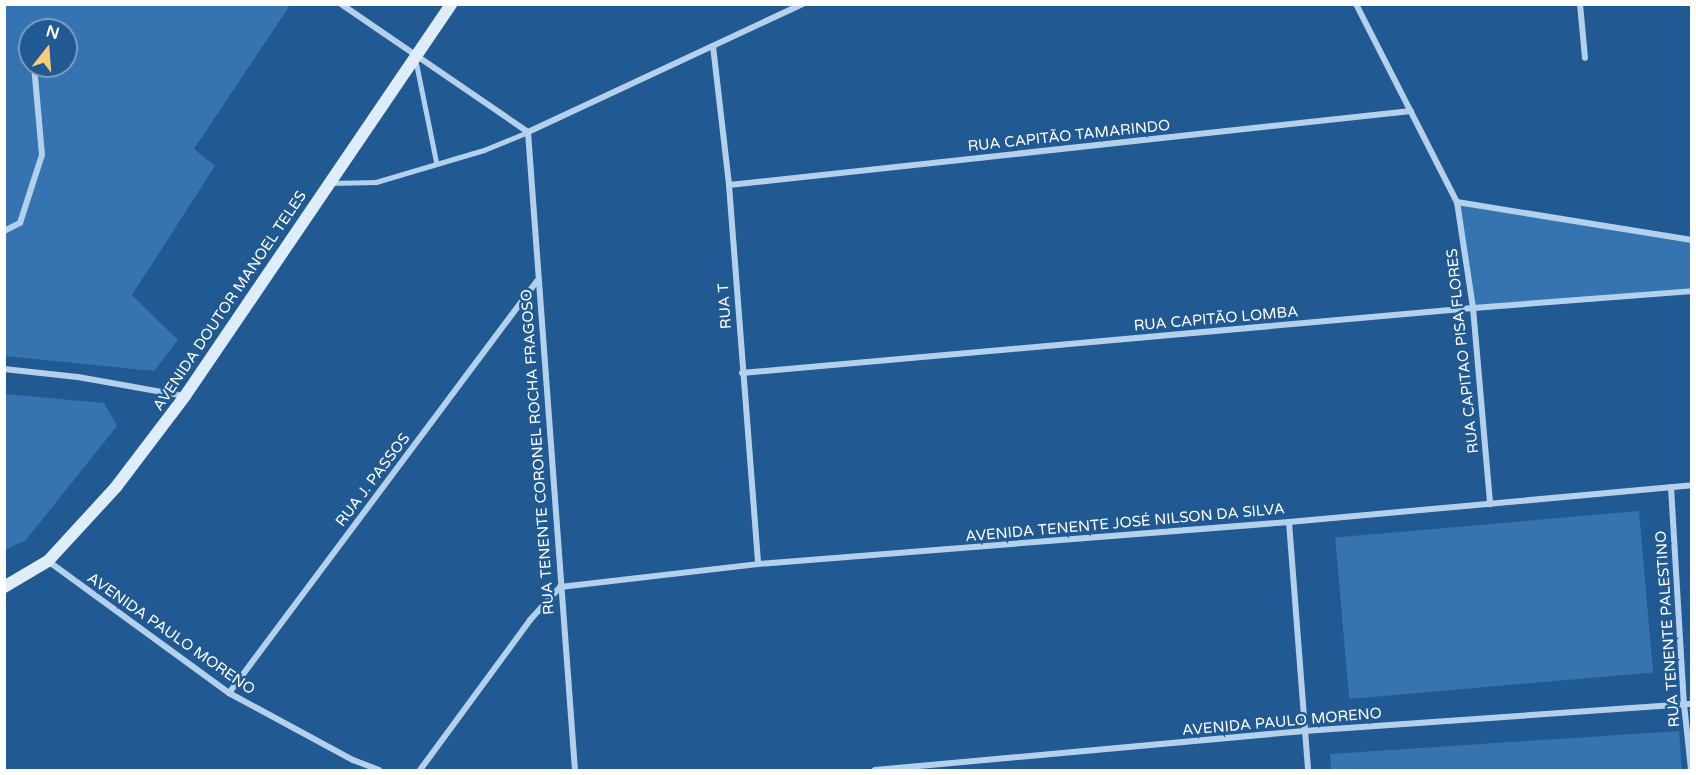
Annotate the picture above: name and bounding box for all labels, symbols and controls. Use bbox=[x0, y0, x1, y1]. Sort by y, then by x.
north arrow bbox=[18, 18, 78, 78]
text: N bbox=[44, 21, 62, 44]
street label: RUA CAPITÃO TAMARINDO bbox=[967, 116, 1171, 156]
street label: AVENIDA DOUTOR MANOEL TELES bbox=[149, 188, 311, 414]
street label: RUA CAPITAO PISA FLORES bbox=[1443, 248, 1483, 454]
street label: RUA T bbox=[714, 282, 736, 330]
street label: RUA TENENTE CORONEL ROCHA FRAGOSO bbox=[518, 288, 558, 616]
street label: RUA CAPITÃO LOMBA bbox=[1133, 303, 1299, 335]
street label: RUA J. PASSOS bbox=[332, 430, 414, 530]
street label: AVENIDA TENENTE JOSÉ NILSON DA SILVA bbox=[965, 500, 1285, 546]
street label: RUA TENENTE PALESTINO bbox=[1652, 530, 1684, 728]
street label: AVENIDA PAULO MORENO bbox=[84, 569, 258, 699]
street label: AVENIDA PAULO MORENO bbox=[1181, 704, 1383, 740]

